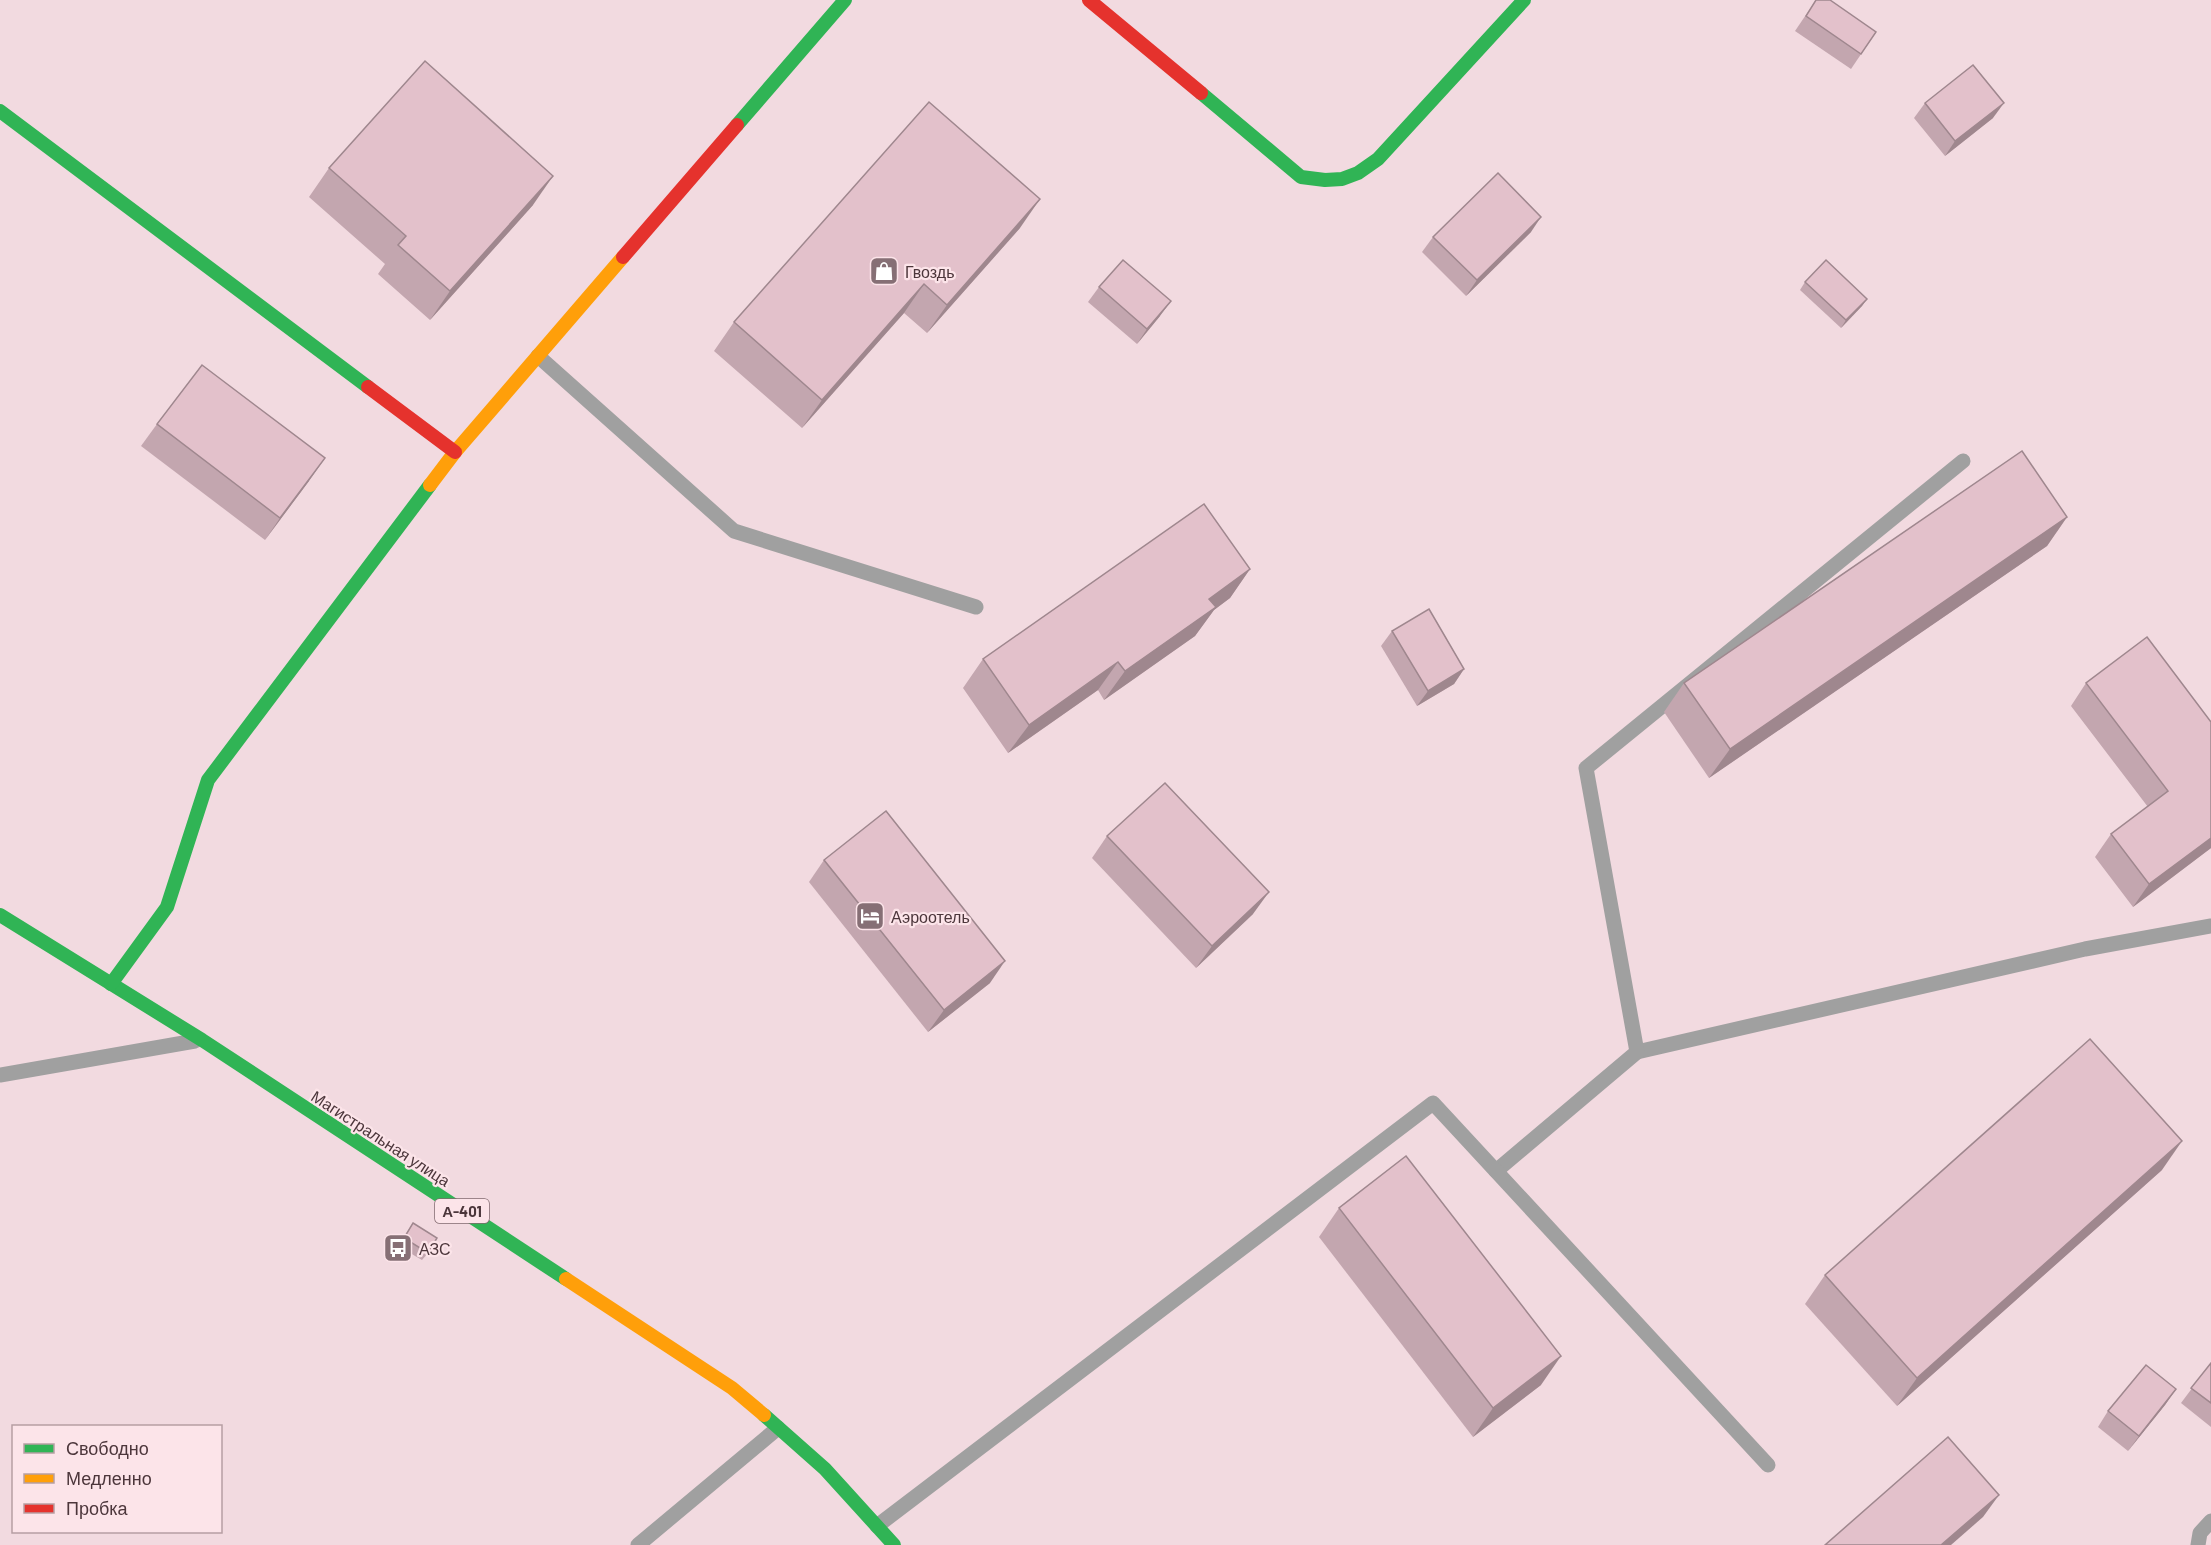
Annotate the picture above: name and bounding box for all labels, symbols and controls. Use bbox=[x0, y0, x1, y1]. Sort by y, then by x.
shop icon: Гвоздь bbox=[868, 255, 900, 287]
place label: Гвоздь bbox=[905, 262, 954, 281]
hotel icon: Аэроотель bbox=[854, 900, 886, 932]
place label: Аэроотель bbox=[891, 907, 970, 926]
street label: Магистральная улица bbox=[308, 1086, 454, 1190]
road number: А-401 bbox=[435, 1199, 489, 1223]
bus stop icon: АЗС bbox=[382, 1232, 414, 1264]
place label: АЗС bbox=[419, 1239, 451, 1258]
legend bbox=[12, 1425, 222, 1533]
text: Свободно bbox=[66, 1437, 149, 1459]
text: Медленно bbox=[66, 1467, 152, 1489]
text: Пробка bbox=[66, 1497, 129, 1519]

